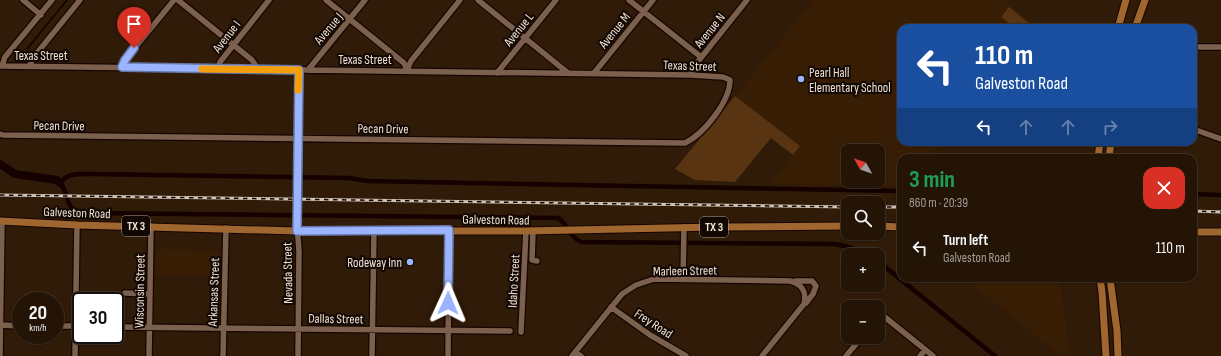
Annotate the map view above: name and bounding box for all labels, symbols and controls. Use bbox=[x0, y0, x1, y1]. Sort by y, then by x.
pin bbox=[117, 7.0, 151, 48]
street label: Avenue L bbox=[500, 9, 537, 50]
street label: Avenue M bbox=[595, 9, 634, 53]
street label: Avenue J bbox=[310, 10, 347, 49]
street label: Avenue N bbox=[690, 10, 729, 52]
icon: arrive bbox=[123, 13, 145, 35]
street label: Avenue I bbox=[209, 17, 244, 57]
text: 110 m bbox=[975, 39, 1033, 72]
icon: left bbox=[909, 40, 961, 92]
street label: Texas Street bbox=[14, 48, 68, 64]
street label: Texas Street bbox=[338, 52, 392, 68]
street label: Texas Street bbox=[663, 57, 717, 75]
place label: Pearl Hall Elementary School bbox=[809, 65, 891, 96]
text: Galveston Road bbox=[975, 73, 1068, 94]
marker: Pearl Hall Elementary School bbox=[796, 74, 806, 84]
icon: left bbox=[973, 116, 995, 138]
icon: ahead bbox=[1015, 116, 1037, 138]
icon: ahead bbox=[1057, 116, 1079, 138]
icon: right bbox=[1099, 116, 1121, 138]
street label: Pecan Drive bbox=[33, 118, 85, 134]
street label: Pecan Drive bbox=[357, 121, 409, 137]
north arrow bbox=[841, 144, 885, 188]
map controls bbox=[841, 144, 885, 344]
text: 3 min bbox=[909, 165, 955, 194]
button: close bbox=[1143, 167, 1185, 209]
text: 860 m · 20:39 bbox=[909, 195, 968, 211]
button: search bbox=[841, 196, 885, 240]
street label: Galveston Road bbox=[43, 204, 111, 222]
street label: Galveston Road bbox=[462, 211, 530, 229]
road number: TX 3 bbox=[122, 216, 150, 236]
road number: TX 3 bbox=[700, 217, 728, 237]
text: Turn left bbox=[943, 231, 988, 250]
icon: left bbox=[909, 237, 931, 259]
text: 110 m bbox=[1156, 239, 1185, 258]
street label: Nevada Street bbox=[279, 242, 297, 304]
button: + bbox=[841, 248, 885, 292]
text: Galveston Road bbox=[943, 250, 1010, 266]
street label: Wisconsin Street bbox=[131, 254, 149, 328]
street label: Idaho Street bbox=[505, 254, 523, 308]
place label: Rodeway Inn bbox=[347, 255, 402, 271]
street label: Arkansas Street bbox=[205, 257, 223, 328]
marker: Rodeway Inn bbox=[405, 257, 415, 267]
street label: Marleen Street bbox=[653, 262, 717, 280]
position arrow bbox=[427, 282, 469, 324]
speed limit sign: 30 bbox=[72, 292, 124, 344]
button: − bbox=[841, 300, 885, 344]
text: 20 bbox=[29, 301, 47, 325]
street label: Frey Road bbox=[631, 306, 676, 342]
street label: Dallas Street bbox=[308, 311, 364, 327]
text: km/h bbox=[29, 322, 47, 334]

